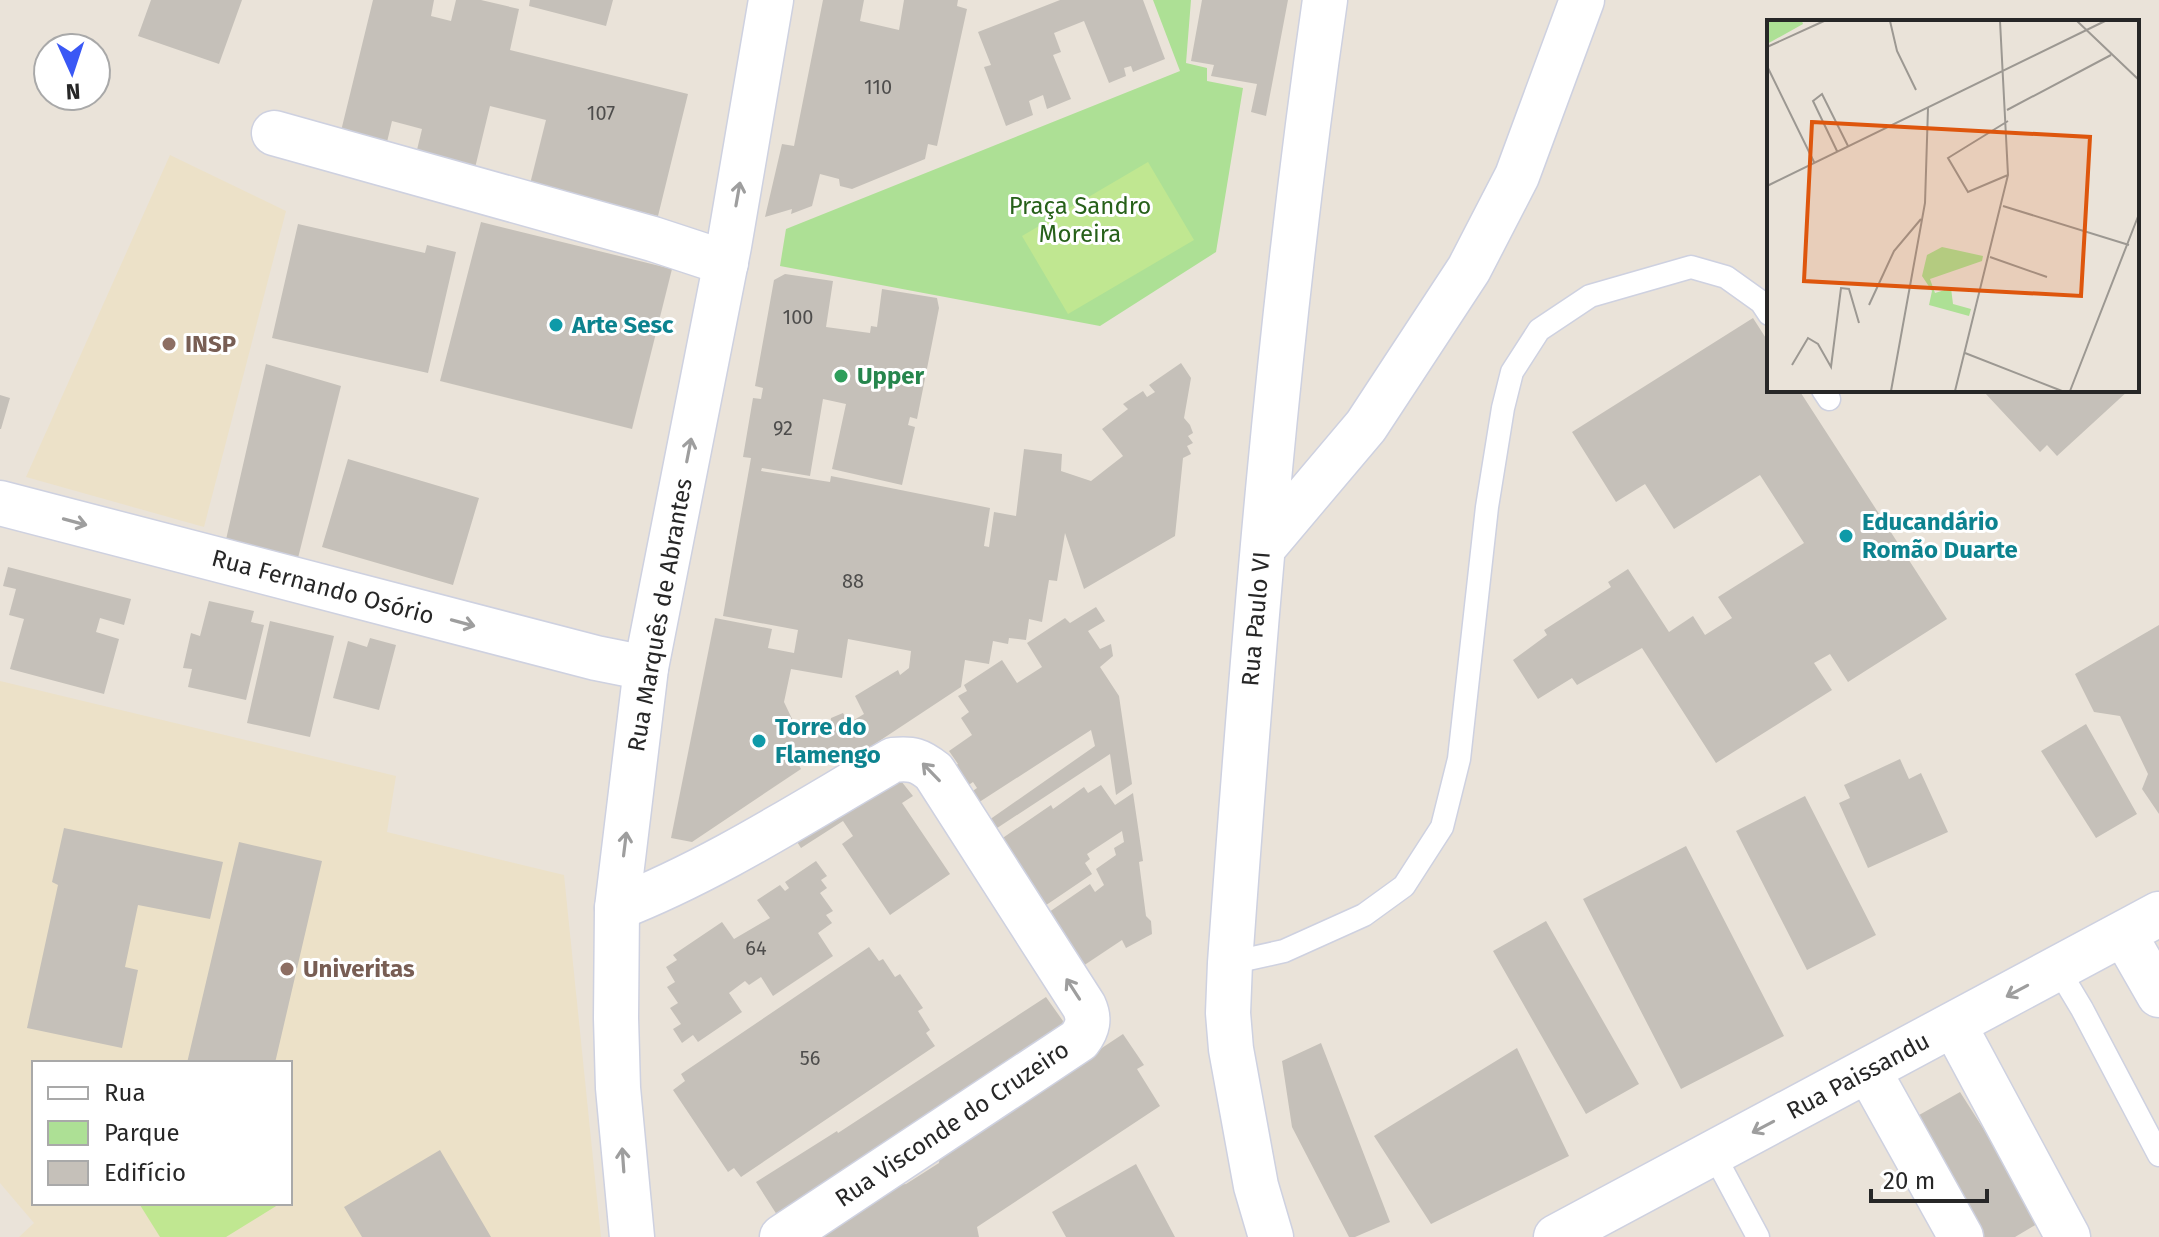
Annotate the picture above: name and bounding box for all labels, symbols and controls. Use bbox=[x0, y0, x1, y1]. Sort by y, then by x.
inset map bbox=[1767, 20, 2139, 392]
north arrow bbox=[32, 32, 112, 112]
house number: 110 bbox=[864, 75, 892, 99]
text: N bbox=[65, 78, 81, 105]
house number: 107 bbox=[587, 101, 615, 125]
one-way arrow bbox=[731, 182, 746, 208]
park label: Praça Sandro Moreira bbox=[1009, 192, 1151, 248]
house number: 100 bbox=[783, 305, 813, 329]
place label: Arte Sesc bbox=[571, 311, 674, 339]
marker: Arte Sesc bbox=[547, 316, 565, 334]
place label: INSP bbox=[185, 330, 236, 358]
marker: INSP bbox=[160, 335, 178, 353]
place label: Upper bbox=[857, 362, 925, 390]
marker: Upper bbox=[832, 367, 850, 385]
house number: 92 bbox=[773, 416, 793, 440]
one-way arrow bbox=[682, 437, 697, 463]
street label: Rua Marquês de Abrantes bbox=[622, 476, 698, 754]
place label: Educandário Romão Duarte bbox=[1862, 508, 2018, 564]
one-way arrow bbox=[62, 516, 88, 531]
marker: Educandário Romão Duarte bbox=[1837, 527, 1855, 545]
street label: Rua Fernando Osório bbox=[209, 544, 437, 630]
street label: Rua Paulo VI bbox=[1236, 550, 1276, 688]
house number: 88 bbox=[842, 569, 864, 593]
one-way arrow bbox=[449, 616, 475, 631]
place label: Torre do Flamengo bbox=[775, 713, 881, 769]
marker: Torre do Flamengo bbox=[750, 732, 768, 750]
one-way arrow bbox=[922, 762, 941, 782]
one-way arrow bbox=[617, 831, 632, 858]
house number: 64 bbox=[745, 936, 767, 960]
place label: Univeritas bbox=[303, 955, 415, 983]
marker: Univeritas bbox=[278, 960, 296, 978]
one-way arrow bbox=[1065, 978, 1082, 1000]
one-way arrow bbox=[2005, 984, 2029, 1000]
street label: Rua Paissandu bbox=[1782, 1027, 1934, 1125]
street label: Rua Visconde do Cruzeiro bbox=[830, 1035, 1074, 1213]
house number: 56 bbox=[800, 1046, 820, 1070]
legend bbox=[32, 1061, 292, 1205]
text: Rua bbox=[104, 1079, 146, 1107]
text: Parque bbox=[104, 1119, 180, 1147]
one-way arrow bbox=[1751, 1119, 1775, 1135]
one-way arrow bbox=[615, 1147, 630, 1173]
scale bar bbox=[1871, 1153, 1987, 1203]
text: Edifício bbox=[104, 1159, 186, 1187]
text: 20 m bbox=[1883, 1167, 1935, 1195]

